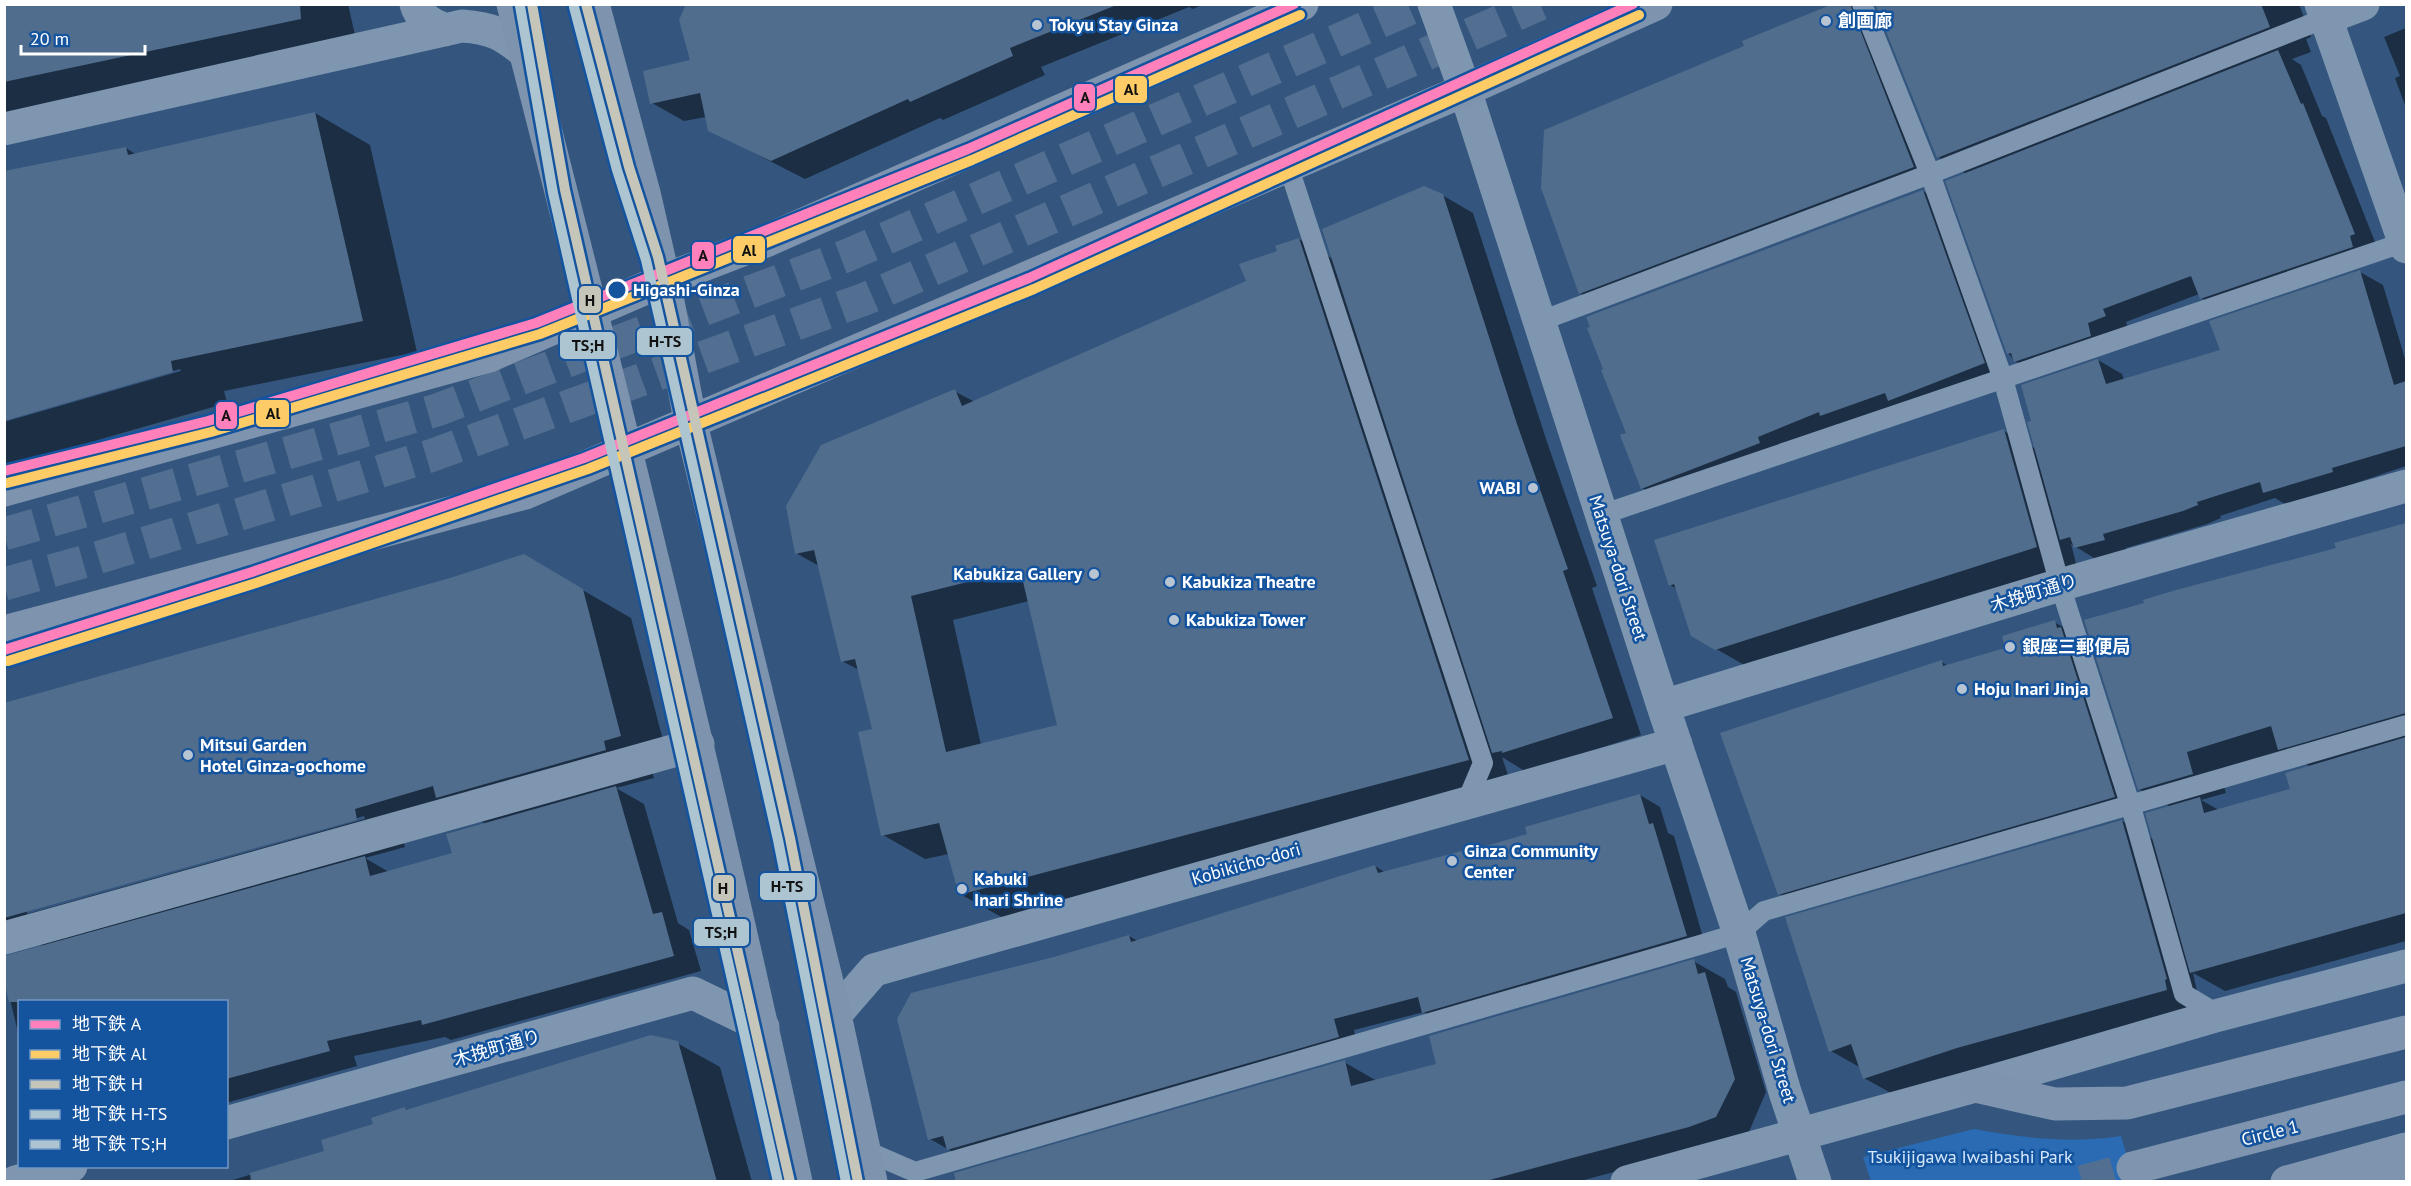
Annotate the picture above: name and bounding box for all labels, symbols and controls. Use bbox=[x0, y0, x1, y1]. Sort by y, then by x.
place label: 創画廊 bbox=[1838, 9, 1892, 32]
place label: Tokyu Stay Ginza bbox=[1049, 13, 1178, 36]
marker: 創画廊 bbox=[1819, 14, 1833, 28]
scale bar bbox=[21, 18, 146, 56]
marker: Tokyu Stay Ginza bbox=[1030, 18, 1044, 32]
text: 20 m bbox=[30, 27, 69, 50]
line badge: Al bbox=[1114, 75, 1148, 104]
text: Al bbox=[1124, 79, 1138, 99]
line badge: A bbox=[1073, 83, 1096, 112]
text: A bbox=[1080, 87, 1090, 107]
line badge: Al bbox=[732, 235, 766, 264]
text: Al bbox=[742, 240, 756, 260]
line badge: A bbox=[691, 241, 715, 270]
text: A bbox=[698, 245, 708, 265]
place label: Higashi-Ginza bbox=[633, 278, 740, 301]
marker: Higashi-Ginza bbox=[606, 279, 628, 301]
line badge: H bbox=[578, 285, 602, 314]
text: H bbox=[585, 290, 595, 310]
line badge: H-TS bbox=[636, 327, 693, 356]
line badge: TS;H bbox=[559, 331, 616, 360]
text: H-TS bbox=[649, 331, 681, 351]
text: TS;H bbox=[572, 335, 604, 355]
line badge: Al bbox=[255, 399, 290, 428]
line badge: A bbox=[215, 401, 238, 430]
text: Al bbox=[266, 403, 280, 423]
text: A bbox=[221, 405, 231, 425]
place label: WABI bbox=[1480, 476, 1521, 499]
marker: WABI bbox=[1526, 481, 1540, 495]
street label: Matsuya-dori Street bbox=[1584, 492, 1653, 643]
place label: Kabukiza Gallery bbox=[953, 562, 1082, 585]
marker: Kabukiza Gallery bbox=[1087, 567, 1101, 581]
street label: 木挽町通り bbox=[1987, 568, 2080, 617]
place label: Kabukiza Theatre bbox=[1182, 570, 1316, 593]
marker: Kabukiza Theatre bbox=[1163, 575, 1177, 589]
place label: Kabukiza Tower bbox=[1186, 608, 1306, 631]
marker: Kabukiza Tower bbox=[1167, 613, 1181, 627]
place label: 銀座三郵便局 bbox=[2022, 635, 2130, 658]
marker: 銀座三郵便局 bbox=[2003, 640, 2017, 654]
place label: Hoju Inari Jinja bbox=[1974, 677, 2089, 700]
marker: Hoju Inari Jinja bbox=[1955, 682, 1969, 696]
place label: Mitsui Garden Hotel Ginza-gochome bbox=[200, 733, 366, 777]
marker: Mitsui Garden Hotel Ginza-gochome bbox=[181, 748, 195, 762]
street label: Kobikicho-dori bbox=[1189, 837, 1303, 890]
place label: Ginza Community Center bbox=[1464, 839, 1598, 883]
marker: Ginza Community Center bbox=[1445, 854, 1459, 868]
place label: Kabuki Inari Shrine bbox=[974, 867, 1063, 911]
line badge: H-TS bbox=[759, 872, 816, 901]
line badge: H bbox=[712, 874, 735, 902]
text: H-TS bbox=[771, 876, 803, 896]
text: H bbox=[718, 878, 728, 898]
marker: Kabuki Inari Shrine bbox=[955, 882, 969, 896]
line badge: TS;H bbox=[693, 918, 750, 947]
text: TS;H bbox=[705, 922, 737, 942]
street label: Matsuya-dori Street bbox=[1735, 954, 1802, 1106]
legend bbox=[18, 1000, 228, 1168]
text: 地下鉄 A bbox=[72, 1012, 142, 1035]
street label: 木挽町通り bbox=[450, 1024, 543, 1071]
text: 地下鉄 Al bbox=[72, 1042, 147, 1065]
text: 地下鉄 H bbox=[72, 1072, 143, 1095]
text: 地下鉄 H-TS bbox=[72, 1102, 167, 1125]
street label: Circle 1 bbox=[2239, 1114, 2301, 1151]
text: 地下鉄 TS;H bbox=[72, 1132, 167, 1155]
park label: Tsukijigawa Iwaibashi Park bbox=[1867, 1145, 2073, 1168]

